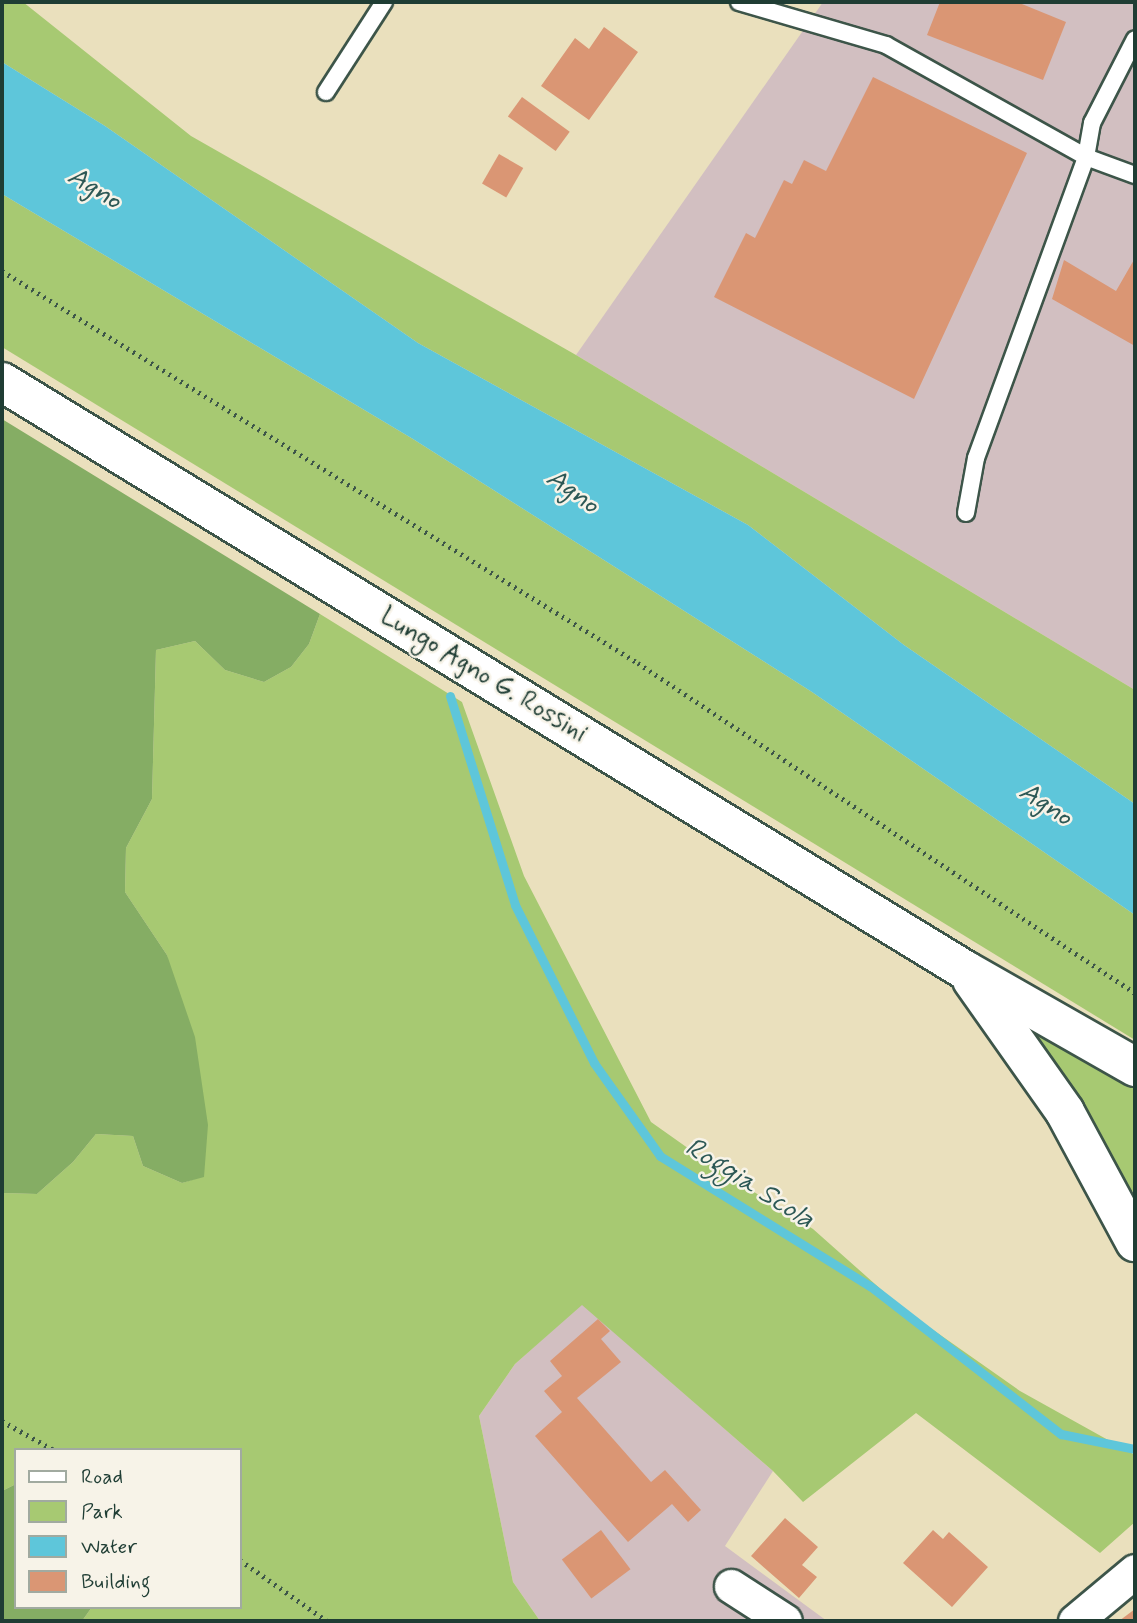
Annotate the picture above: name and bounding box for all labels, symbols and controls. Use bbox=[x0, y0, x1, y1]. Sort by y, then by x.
water label: Agno bbox=[61, 160, 127, 218]
water label: Agno bbox=[539, 462, 605, 522]
street label: Lungo Agno G. Rossini bbox=[374, 602, 592, 750]
water label: Agno bbox=[1012, 775, 1078, 835]
water label: Roggia Scola bbox=[678, 1131, 820, 1237]
legend bbox=[14, 1448, 242, 1609]
text: Road bbox=[81, 1463, 123, 1491]
text: Park bbox=[81, 1498, 123, 1526]
text: Water bbox=[81, 1533, 137, 1561]
text: Building bbox=[81, 1568, 151, 1596]

